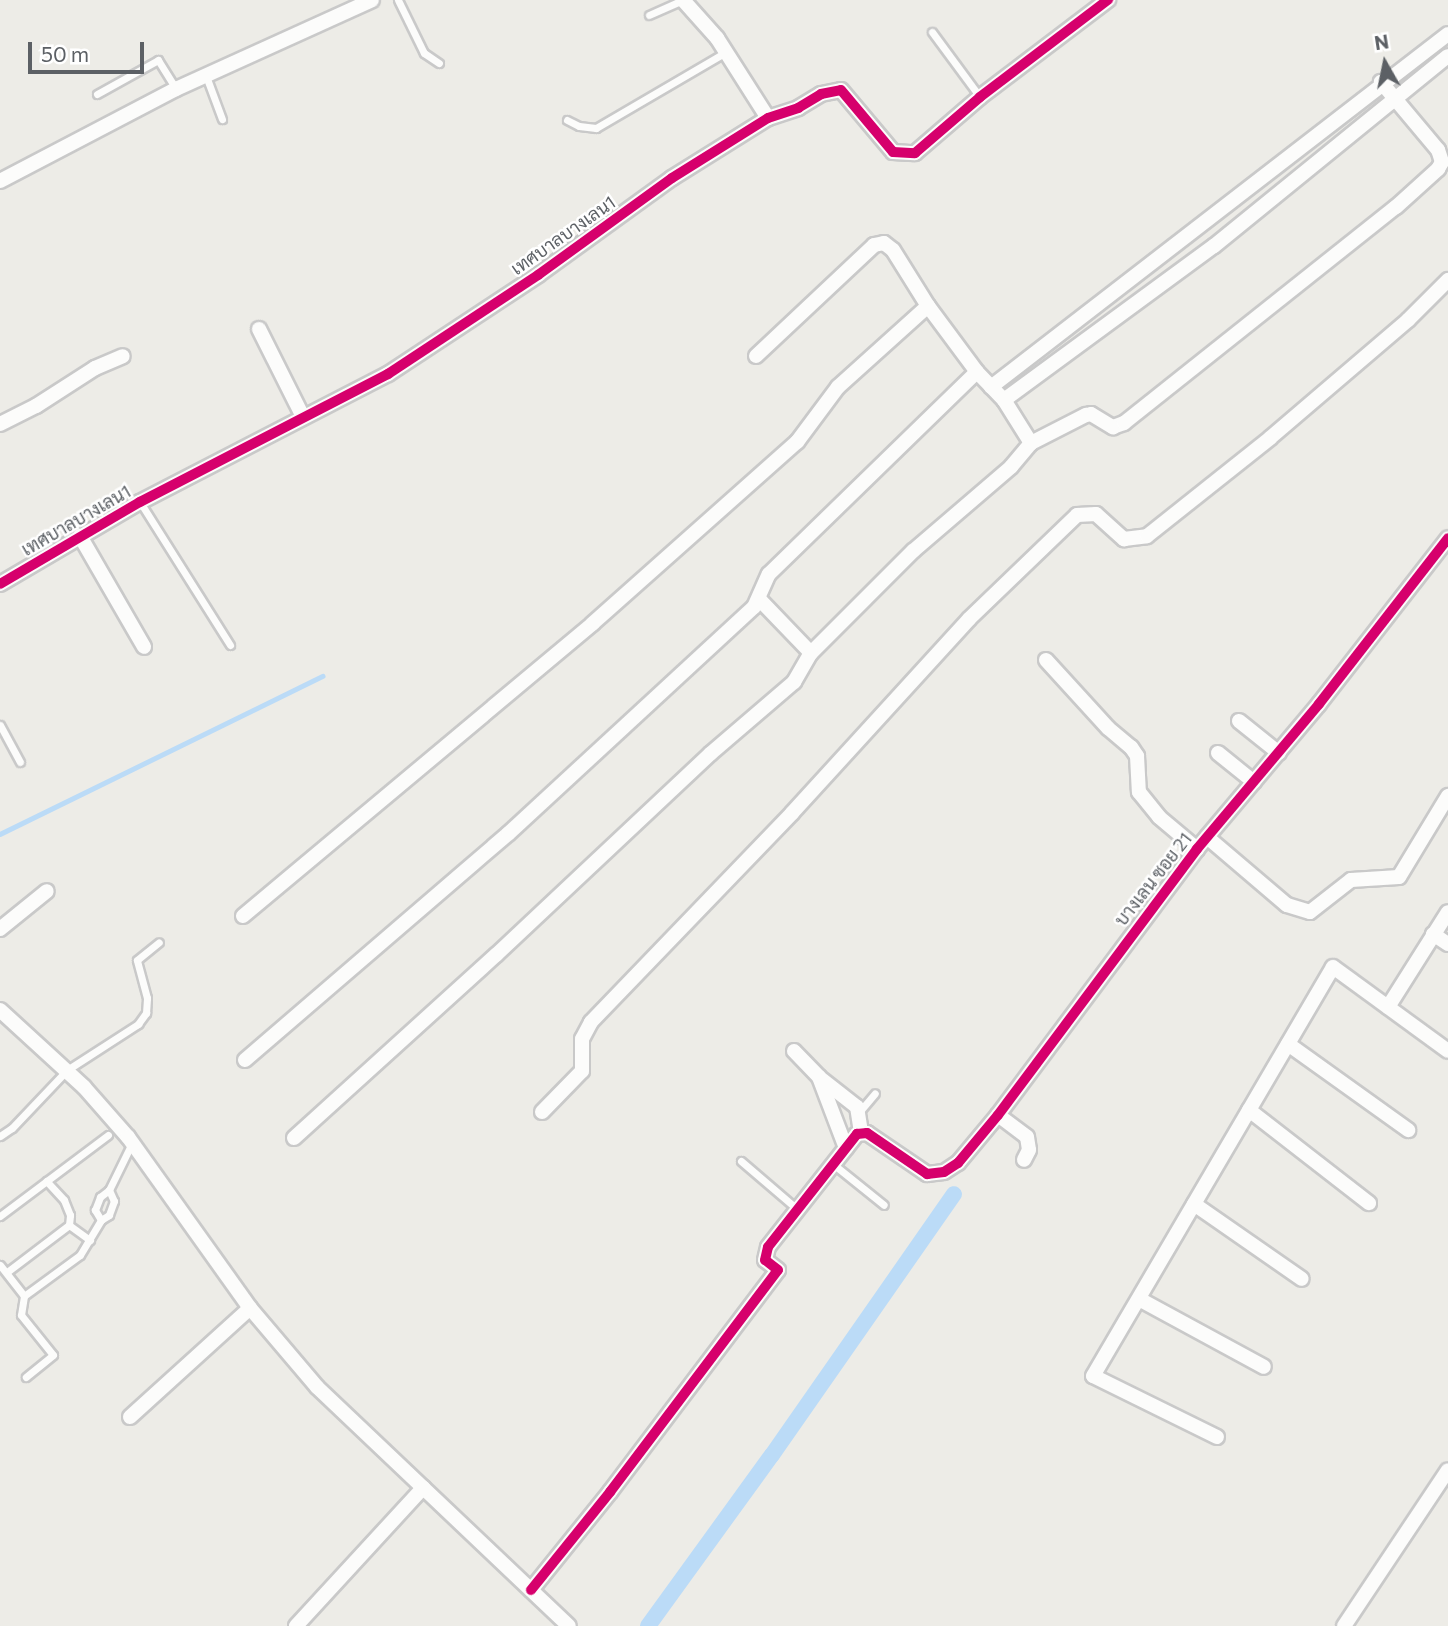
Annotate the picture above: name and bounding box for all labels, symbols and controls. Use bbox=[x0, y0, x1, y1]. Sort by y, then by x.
scale bar bbox=[32, 28, 147, 72]
north arrow bbox=[1350, 28, 1420, 98]
text: N bbox=[1373, 29, 1390, 54]
text: 50 m bbox=[41, 41, 89, 66]
street label: เทศบาลบางเลน1 bbox=[507, 191, 619, 279]
street label: เทศบาลบางเลน1 bbox=[17, 480, 135, 560]
street label: บางเลน ซอย 21 bbox=[1110, 828, 1196, 930]

